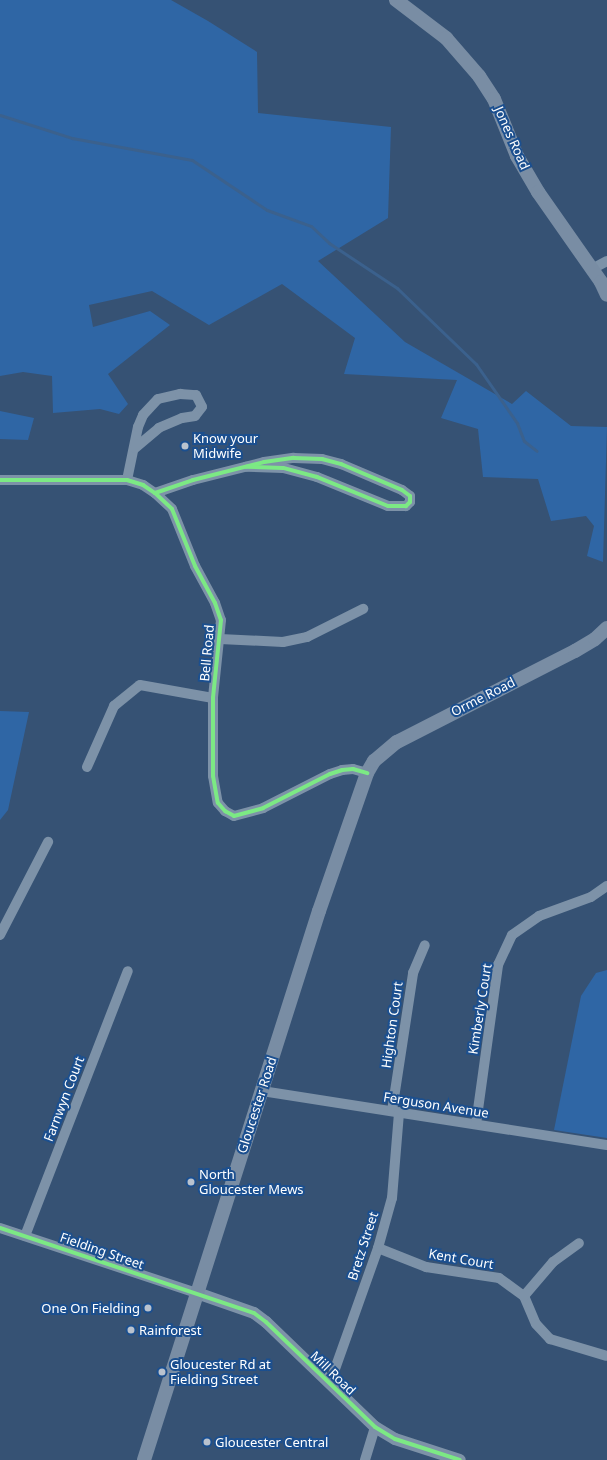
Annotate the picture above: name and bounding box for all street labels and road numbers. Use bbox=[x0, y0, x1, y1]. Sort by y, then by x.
street label: Jones Road bbox=[491, 104, 533, 172]
street label: Bell Road bbox=[197, 624, 217, 682]
street label: Orme Road bbox=[448, 674, 518, 720]
street label: Kimberly Court bbox=[465, 962, 495, 1056]
street label: Highton Court bbox=[378, 981, 406, 1069]
street label: Farnwyn Court bbox=[41, 1054, 87, 1144]
street label: Gloucester Road bbox=[234, 1055, 280, 1155]
street label: Ferguson Avenue bbox=[382, 1089, 490, 1121]
street label: Bretz Street bbox=[345, 1210, 381, 1282]
street label: Fielding Street bbox=[58, 1229, 146, 1273]
street label: Kent Court bbox=[427, 1246, 495, 1272]
street label: Mill Road bbox=[307, 1348, 359, 1398]

